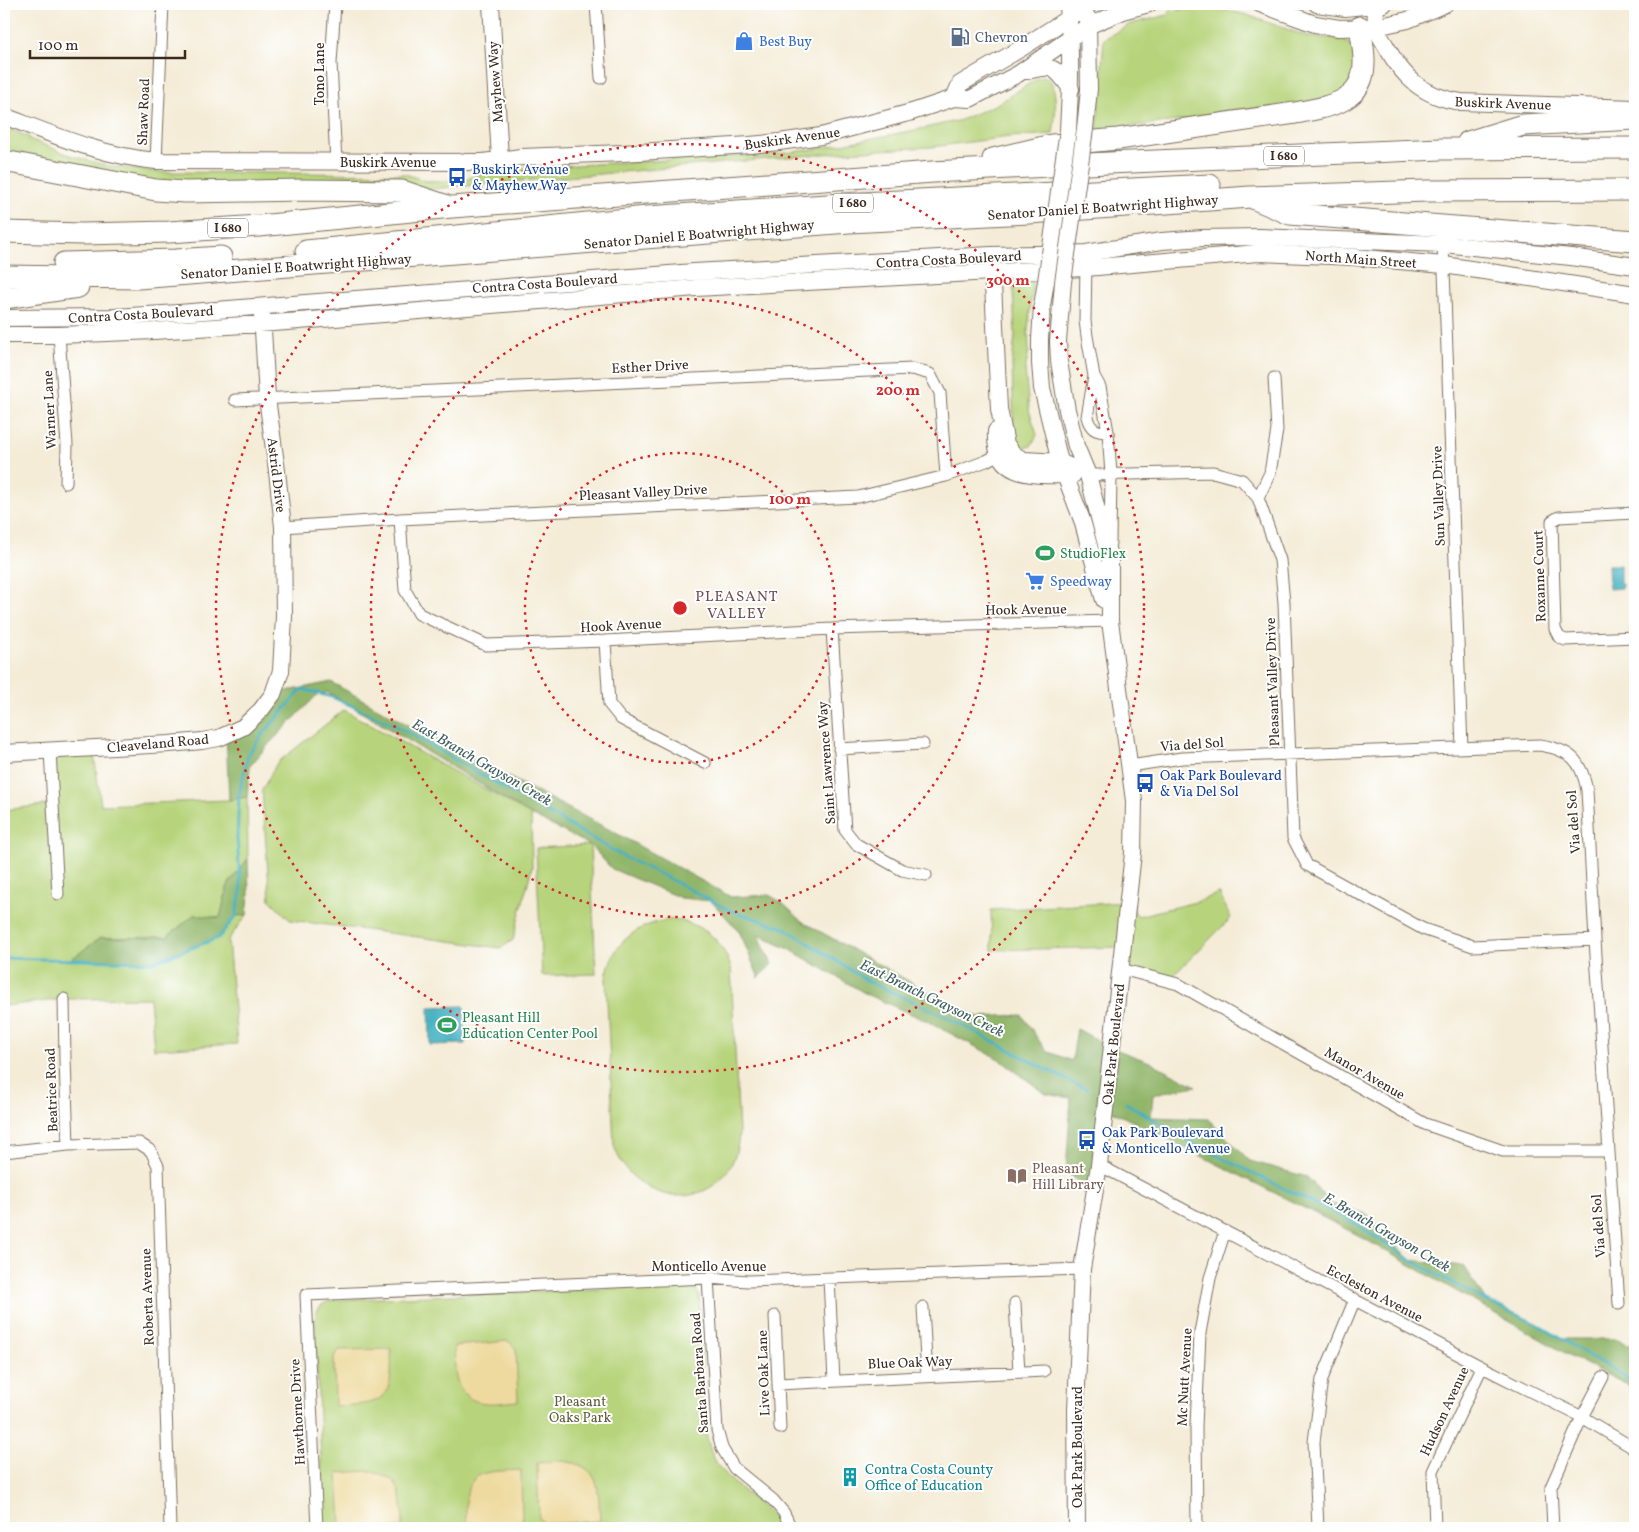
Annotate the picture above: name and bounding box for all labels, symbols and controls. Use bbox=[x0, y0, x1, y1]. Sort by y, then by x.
fuel station icon: Chevron bbox=[949, 26, 971, 48]
scale bar bbox=[30, 28, 185, 60]
place label: Chevron bbox=[975, 29, 1028, 48]
shop icon: Best Buy bbox=[733, 30, 755, 52]
place label: Best Buy bbox=[759, 33, 812, 52]
text: 100 m bbox=[38, 36, 78, 57]
street label: Mayhew Way bbox=[484, 40, 509, 123]
street label: Tono Lane bbox=[311, 42, 330, 106]
street label: Shaw Road bbox=[134, 78, 155, 146]
street label: Buskirk Avenue bbox=[1454, 93, 1552, 116]
street label: Buskirk Avenue bbox=[743, 123, 842, 156]
road number: I 680 bbox=[1264, 146, 1304, 166]
street label: Buskirk Avenue bbox=[340, 154, 437, 173]
place label: Buskirk Avenue & Mayhew Way bbox=[472, 161, 569, 196]
bus stop icon: Buskirk Avenue & Mayhew Way bbox=[446, 166, 468, 188]
street label: Senator Daniel E Boatwright Highway bbox=[987, 191, 1220, 226]
road number: I 680 bbox=[833, 194, 873, 212]
street label: Senator Daniel E Boatwright Highway bbox=[583, 216, 816, 255]
road number: I 680 bbox=[208, 218, 248, 238]
street label: Contra Costa Boulevard bbox=[876, 247, 1022, 274]
street label: North Main Street bbox=[1304, 247, 1417, 274]
street label: Senator Daniel E Boatwright Highway bbox=[180, 250, 413, 285]
street label: Contra Costa Boulevard bbox=[472, 270, 619, 299]
text: 300 m bbox=[986, 271, 1030, 292]
street label: Contra Costa Boulevard bbox=[68, 302, 214, 329]
street label: Esther Drive bbox=[611, 356, 689, 379]
street label: Warner Lane bbox=[39, 369, 62, 450]
text: 200 m bbox=[876, 381, 920, 402]
street label: Astrid Drive bbox=[261, 436, 290, 514]
street label: Sun Valley Drive bbox=[1428, 445, 1451, 547]
street label: Pleasant Valley Drive bbox=[578, 481, 708, 506]
text: 100 m bbox=[769, 490, 812, 511]
street label: Roxanne Court bbox=[1529, 529, 1552, 622]
sports icon: StudioFlex bbox=[1034, 542, 1056, 564]
place label: StudioFlex bbox=[1060, 545, 1126, 564]
supermarket icon: Speedway bbox=[1024, 570, 1046, 592]
place label: Speedway bbox=[1050, 573, 1112, 592]
district label: PLEASANT VALLEY bbox=[695, 587, 779, 625]
centre of rings bbox=[671, 599, 689, 617]
street label: Hook Avenue bbox=[985, 600, 1067, 621]
street label: Hook Avenue bbox=[580, 615, 663, 638]
street label: Pleasant Valley Drive bbox=[1262, 617, 1285, 747]
street label: Saint Lawrence Way bbox=[814, 700, 841, 825]
water label: East Branch Grayson Creek bbox=[408, 715, 555, 812]
street label: Cleaveland Road bbox=[106, 731, 210, 758]
street label: Via del Sol bbox=[1160, 734, 1225, 757]
place label: Oak Park Boulevard & Via Del Sol bbox=[1160, 767, 1282, 802]
bus stop icon: Oak Park Boulevard & Via Del Sol bbox=[1134, 772, 1156, 794]
street label: Via del Sol bbox=[1563, 789, 1586, 854]
water label: East Branch Grayson Creek bbox=[856, 955, 1007, 1043]
street label: Oak Park Boulevard bbox=[1099, 982, 1130, 1106]
place label: Pleasant Hill Education Center Pool bbox=[462, 1009, 598, 1044]
sports icon: Pleasant Hill Education Center Pool bbox=[436, 1014, 458, 1036]
street label: Manor Avenue bbox=[1320, 1044, 1408, 1105]
street label: Beatrice Road bbox=[42, 1047, 63, 1132]
place label: Oak Park Boulevard & Monticello Avenue bbox=[1102, 1124, 1231, 1159]
bus stop icon: Oak Park Boulevard & Monticello Avenue bbox=[1076, 1129, 1098, 1151]
place label: Pleasant Hill Library bbox=[1032, 1160, 1104, 1195]
library icon: Pleasant Hill Library bbox=[1006, 1165, 1028, 1187]
water label: E. Branch Grayson Creek bbox=[1319, 1188, 1454, 1278]
street label: Via del Sol bbox=[1588, 1193, 1611, 1258]
street label: Roberta Avenue bbox=[137, 1248, 160, 1346]
street label: Monticello Avenue bbox=[652, 1258, 767, 1277]
street label: Eccleston Avenue bbox=[1323, 1261, 1426, 1328]
street label: Santa Barbara Road bbox=[687, 1312, 714, 1434]
street label: Mc Nutt Avenue bbox=[1173, 1327, 1198, 1427]
street label: Live Oak Lane bbox=[753, 1329, 775, 1416]
street label: Blue Oak Way bbox=[867, 1353, 953, 1374]
street label: Hawthorne Drive bbox=[286, 1358, 311, 1466]
street label: Hudson Avenue bbox=[1416, 1363, 1475, 1459]
street label: Oak Park Boulevard bbox=[1069, 1386, 1088, 1508]
park label: Pleasant Oaks Park bbox=[549, 1393, 611, 1428]
place label: Contra Costa County Office of Education bbox=[865, 1461, 994, 1496]
building icon: Contra Costa County Office of Education bbox=[839, 1466, 861, 1488]

